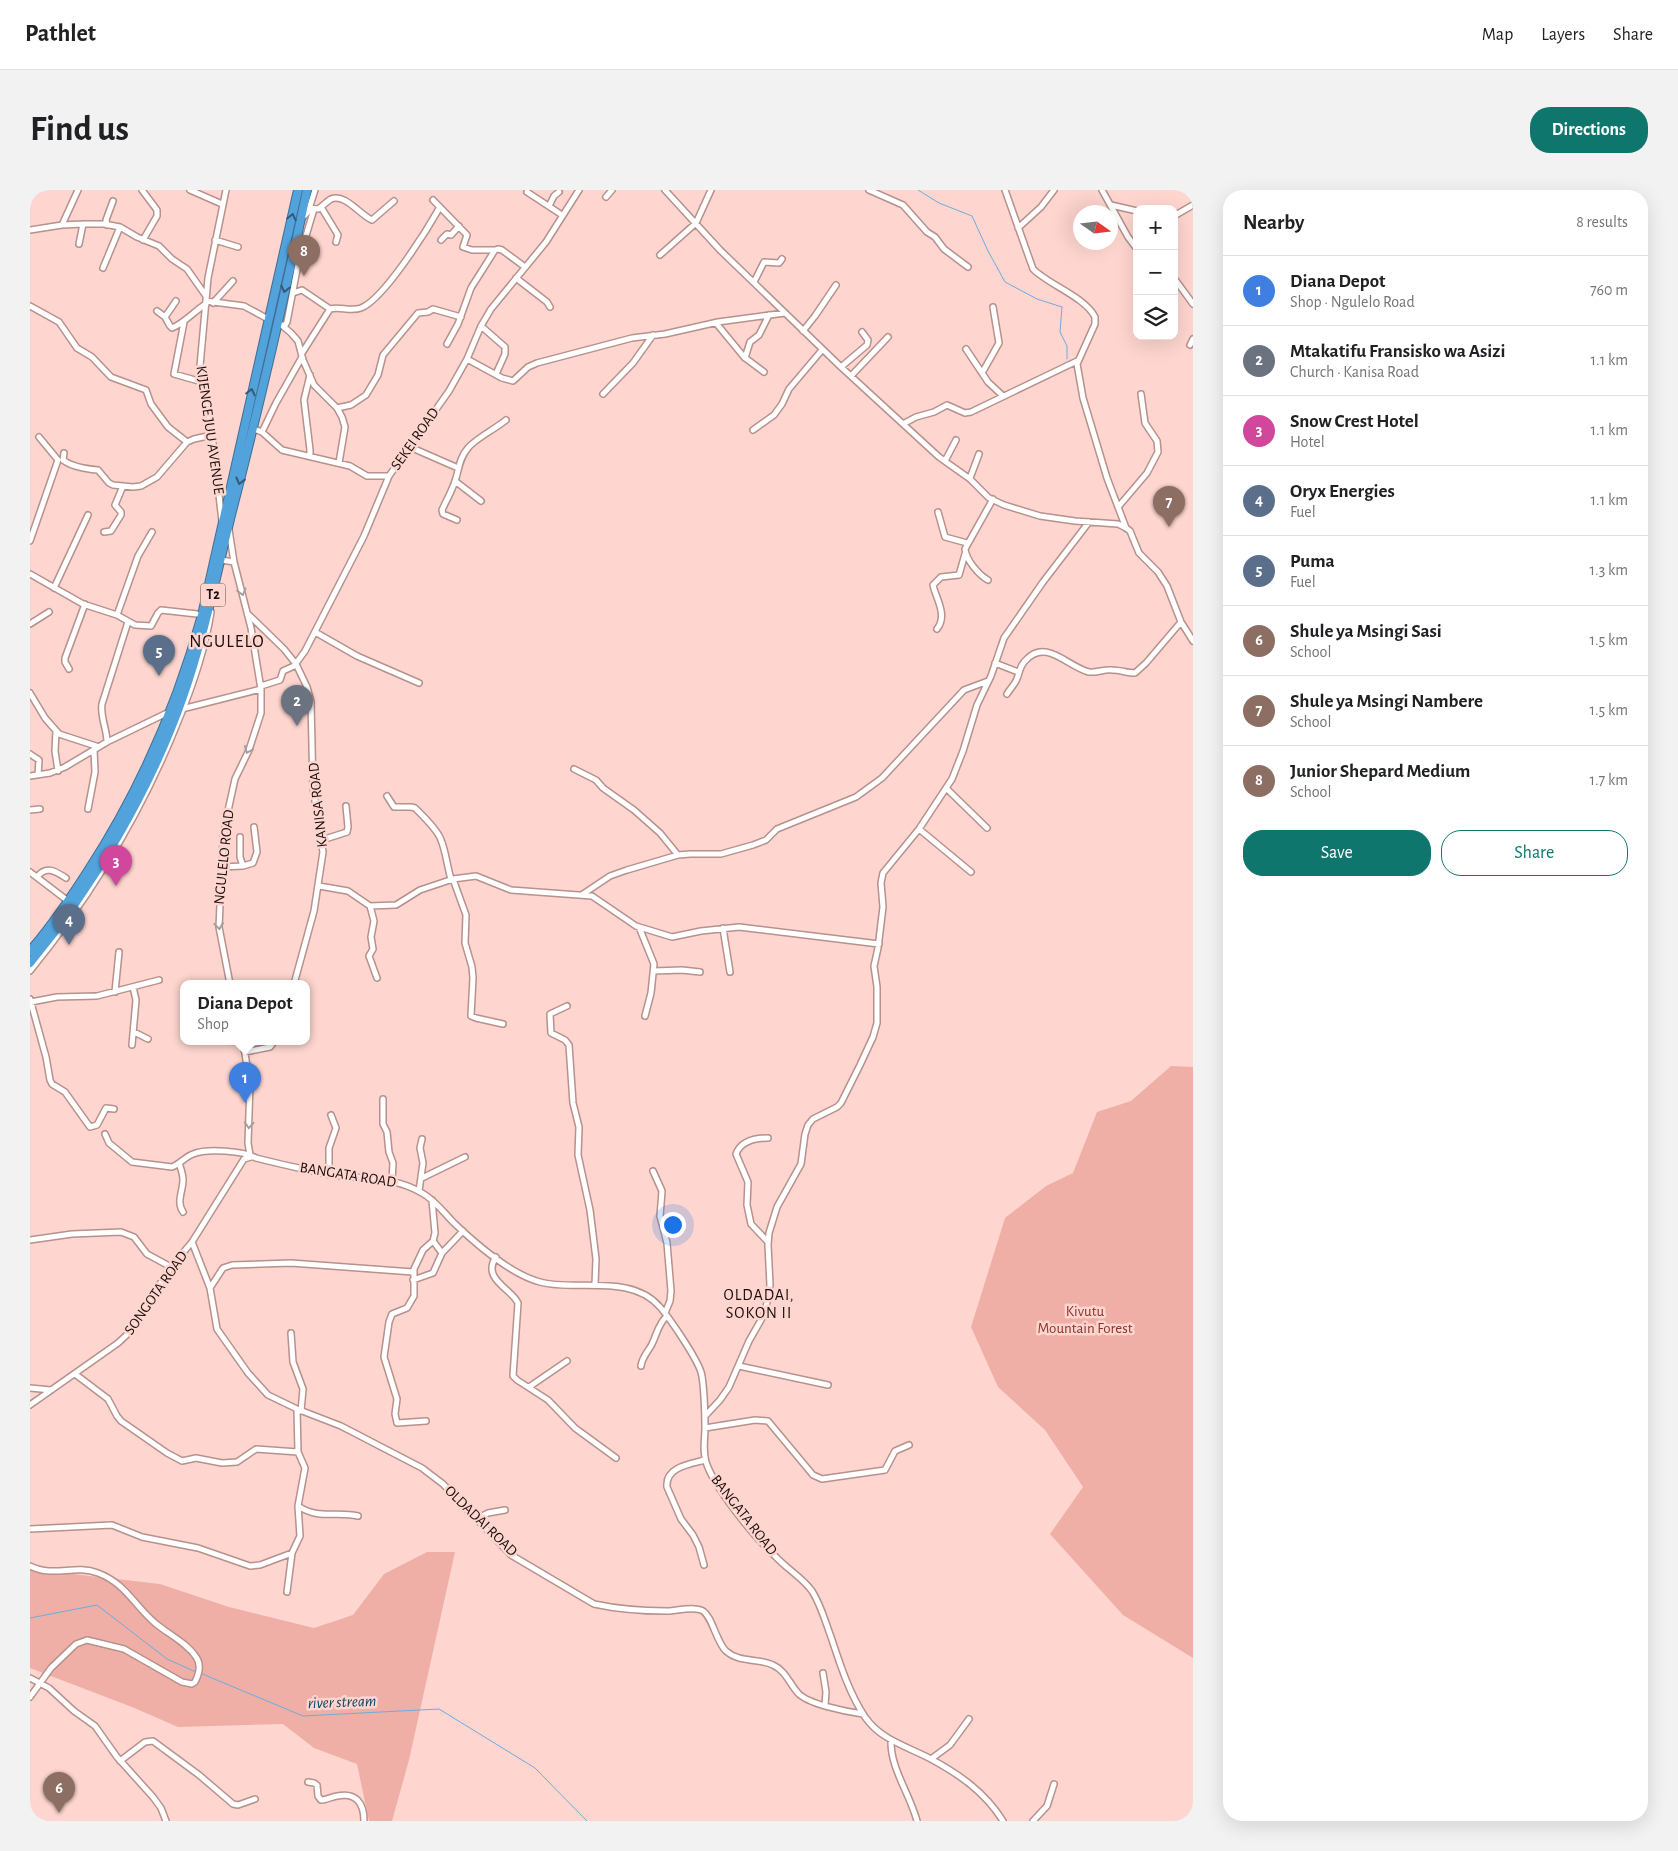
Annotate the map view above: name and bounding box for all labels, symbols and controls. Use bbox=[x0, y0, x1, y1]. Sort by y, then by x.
text: Pathlet bbox=[25, 22, 96, 46]
text: Map bbox=[1482, 26, 1513, 44]
text: Layers bbox=[1541, 26, 1585, 44]
text: Share bbox=[1613, 26, 1653, 44]
button: Directions bbox=[1530, 107, 1648, 153]
text: Find us bbox=[30, 112, 129, 147]
north arrow bbox=[1073, 205, 1118, 250]
map controls bbox=[1133, 205, 1178, 340]
button: + bbox=[1133, 205, 1178, 250]
one-way arrow bbox=[286, 212, 297, 221]
text: Nearby bbox=[1243, 212, 1304, 233]
text: 8 results bbox=[1576, 214, 1628, 230]
pin: 8 bbox=[288, 235, 320, 276]
button: − bbox=[1133, 250, 1178, 295]
text: Diana Depot bbox=[1290, 272, 1385, 291]
text: 1 bbox=[1256, 282, 1262, 298]
text: 760 m bbox=[1590, 282, 1628, 298]
one-way arrow bbox=[280, 284, 291, 293]
text: Shop · Ngulelo Road bbox=[1290, 294, 1415, 310]
button: layers bbox=[1133, 295, 1178, 340]
text: Mtakatifu Fransisko wa Asizi bbox=[1290, 342, 1505, 361]
text: 2 bbox=[1255, 352, 1263, 368]
text: 1.1 km bbox=[1591, 352, 1628, 368]
text: Church · Kanisa Road bbox=[1290, 364, 1419, 380]
street label: KIJENGE JUU AVENUE bbox=[194, 365, 226, 495]
one-way arrow bbox=[245, 388, 256, 397]
street label: SEKEI ROAD bbox=[388, 405, 442, 473]
text: Snow Crest Hotel bbox=[1290, 412, 1419, 431]
text: 3 bbox=[1256, 422, 1262, 438]
text: 1.1 km bbox=[1591, 422, 1628, 438]
text: Hotel bbox=[1290, 434, 1325, 450]
one-way arrow bbox=[235, 477, 246, 486]
text: Oryx Energies bbox=[1290, 482, 1395, 501]
pin: 7 bbox=[1153, 486, 1185, 527]
text: 4 bbox=[1255, 492, 1263, 508]
text: 1.1 km bbox=[1591, 492, 1628, 508]
text: Fuel bbox=[1290, 504, 1316, 520]
text: Puma bbox=[1290, 552, 1335, 571]
text: 5 bbox=[1256, 562, 1262, 578]
text: 1.3 km bbox=[1590, 562, 1628, 578]
text: Fuel bbox=[1290, 574, 1316, 590]
road number: T2 bbox=[200, 584, 226, 606]
one-way arrow bbox=[236, 588, 247, 596]
text: Shule ya Msingi Sasi bbox=[1290, 622, 1442, 641]
text: 6 bbox=[1255, 632, 1263, 648]
text: 1.5 km bbox=[1589, 632, 1628, 648]
district label: NGULELO bbox=[189, 633, 265, 651]
pin: 5 bbox=[143, 635, 175, 676]
text: School bbox=[1290, 644, 1331, 660]
pin: 2 bbox=[281, 685, 313, 726]
text: Shule ya Msingi Nambere bbox=[1290, 692, 1483, 711]
text: 7 bbox=[1256, 702, 1262, 718]
text: 1.5 km bbox=[1589, 702, 1628, 718]
text: School bbox=[1290, 714, 1331, 730]
one-way arrow bbox=[244, 745, 255, 754]
street label: KANISA ROAD bbox=[306, 762, 330, 848]
text: Junior Shepard Medium bbox=[1290, 762, 1470, 781]
text: 8 bbox=[1255, 772, 1263, 788]
text: 1.7 km bbox=[1589, 772, 1628, 788]
text: School bbox=[1290, 784, 1331, 800]
street label: NGULELO ROAD bbox=[212, 808, 236, 905]
button: Save bbox=[1243, 830, 1431, 876]
button: Share bbox=[1441, 830, 1628, 876]
pin: 3 bbox=[100, 845, 132, 886]
pin: 4 bbox=[53, 904, 85, 945]
one-way arrow bbox=[214, 922, 225, 930]
popup bbox=[180, 980, 310, 1045]
text: Diana Depot bbox=[197, 994, 293, 1013]
text: Shop bbox=[197, 1016, 229, 1032]
pin: 1 bbox=[229, 1062, 261, 1103]
one-way arrow bbox=[243, 1121, 254, 1129]
street label: BANGATA ROAD bbox=[299, 1160, 397, 1190]
your location bbox=[660, 1212, 686, 1238]
street label: SONGOTA ROAD bbox=[122, 1248, 190, 1337]
district label: OLDADAI, SOKON II bbox=[723, 1287, 795, 1321]
park label: Kivutu Mountain Forest bbox=[1038, 1304, 1133, 1336]
street label: BANGATA ROAD bbox=[708, 1472, 780, 1558]
street label: OLDADAI ROAD bbox=[442, 1483, 520, 1559]
water label: river stream bbox=[307, 1693, 377, 1711]
pin: 6 bbox=[43, 1772, 75, 1813]

